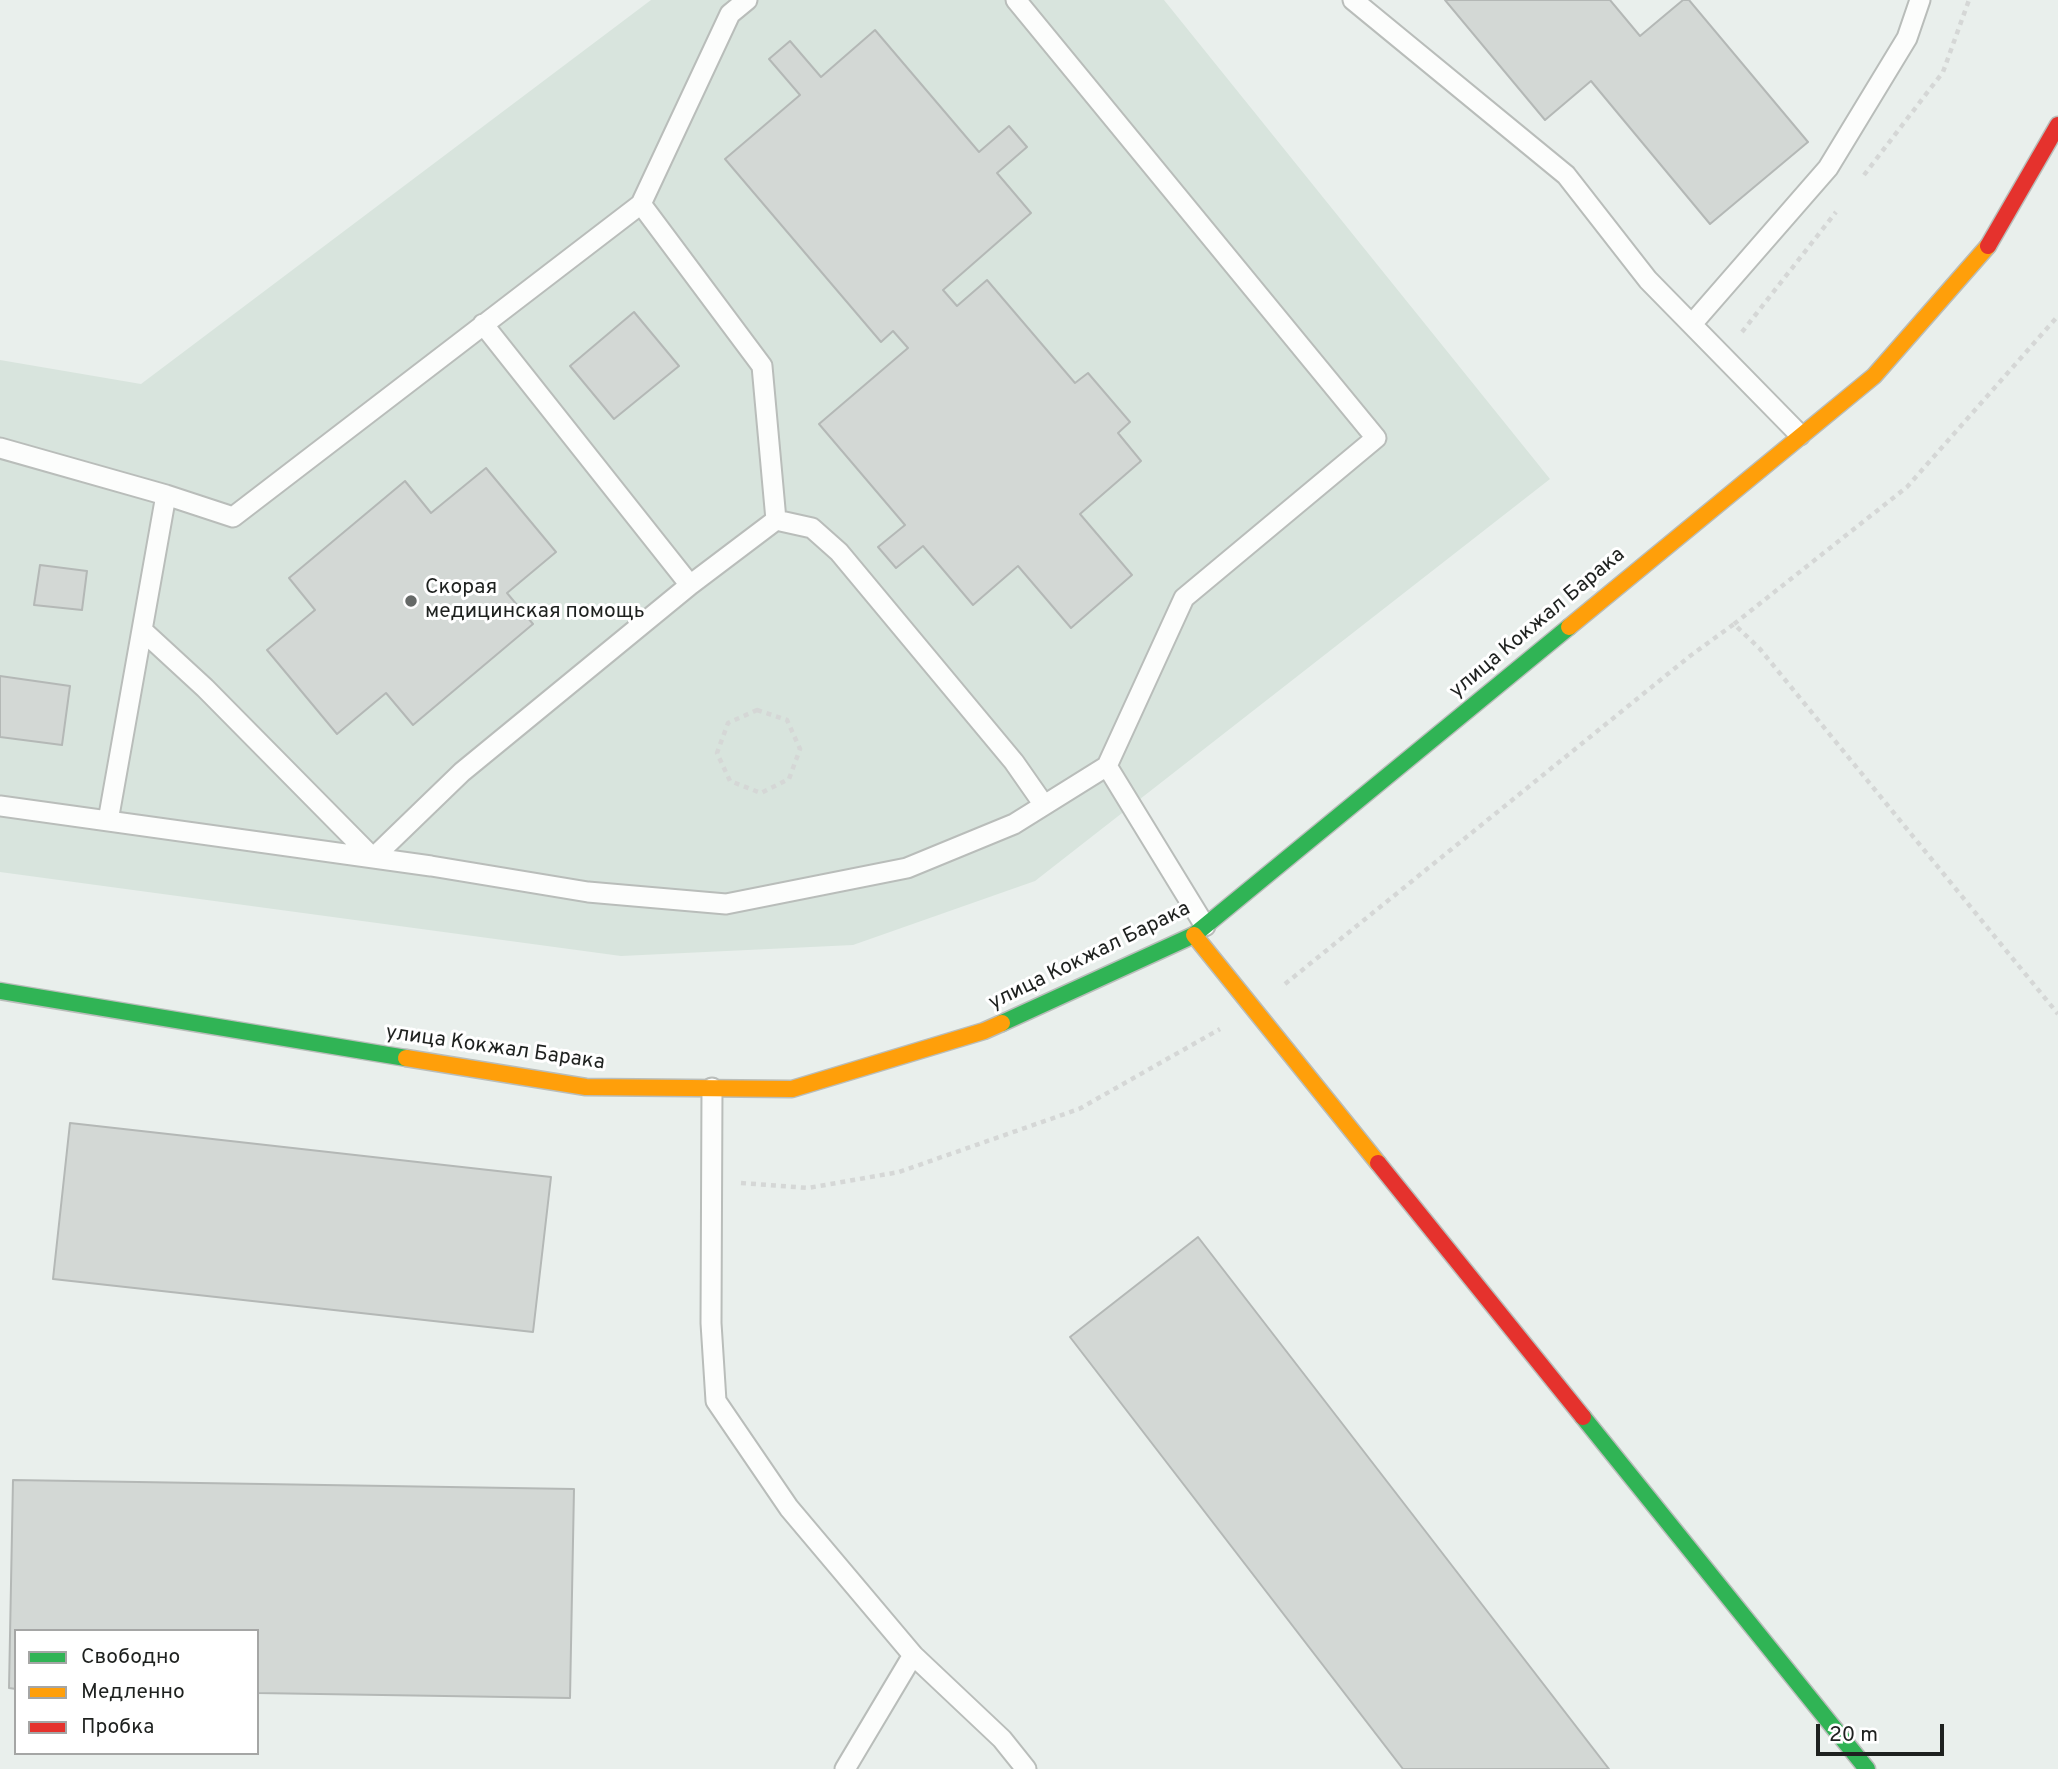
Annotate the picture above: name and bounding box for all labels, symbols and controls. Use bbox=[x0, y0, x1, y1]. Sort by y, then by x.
street label: улица Кокжал Барака bbox=[1445, 543, 1631, 705]
place label: Скорая медицинская помощь bbox=[425, 576, 645, 626]
marker: Скорая медицинская помощь bbox=[403, 593, 419, 609]
street label: улица Кокжал Барака bbox=[985, 897, 1195, 1017]
street label: улица Кокжал Барака bbox=[384, 1021, 606, 1077]
legend bbox=[14, 1629, 259, 1755]
text: Свободно bbox=[81, 1644, 180, 1671]
text: Медленно bbox=[81, 1679, 185, 1706]
scale bar bbox=[1820, 1710, 1948, 1754]
text: Пробка bbox=[81, 1714, 154, 1741]
text: 20 m bbox=[1829, 1722, 1878, 1749]

